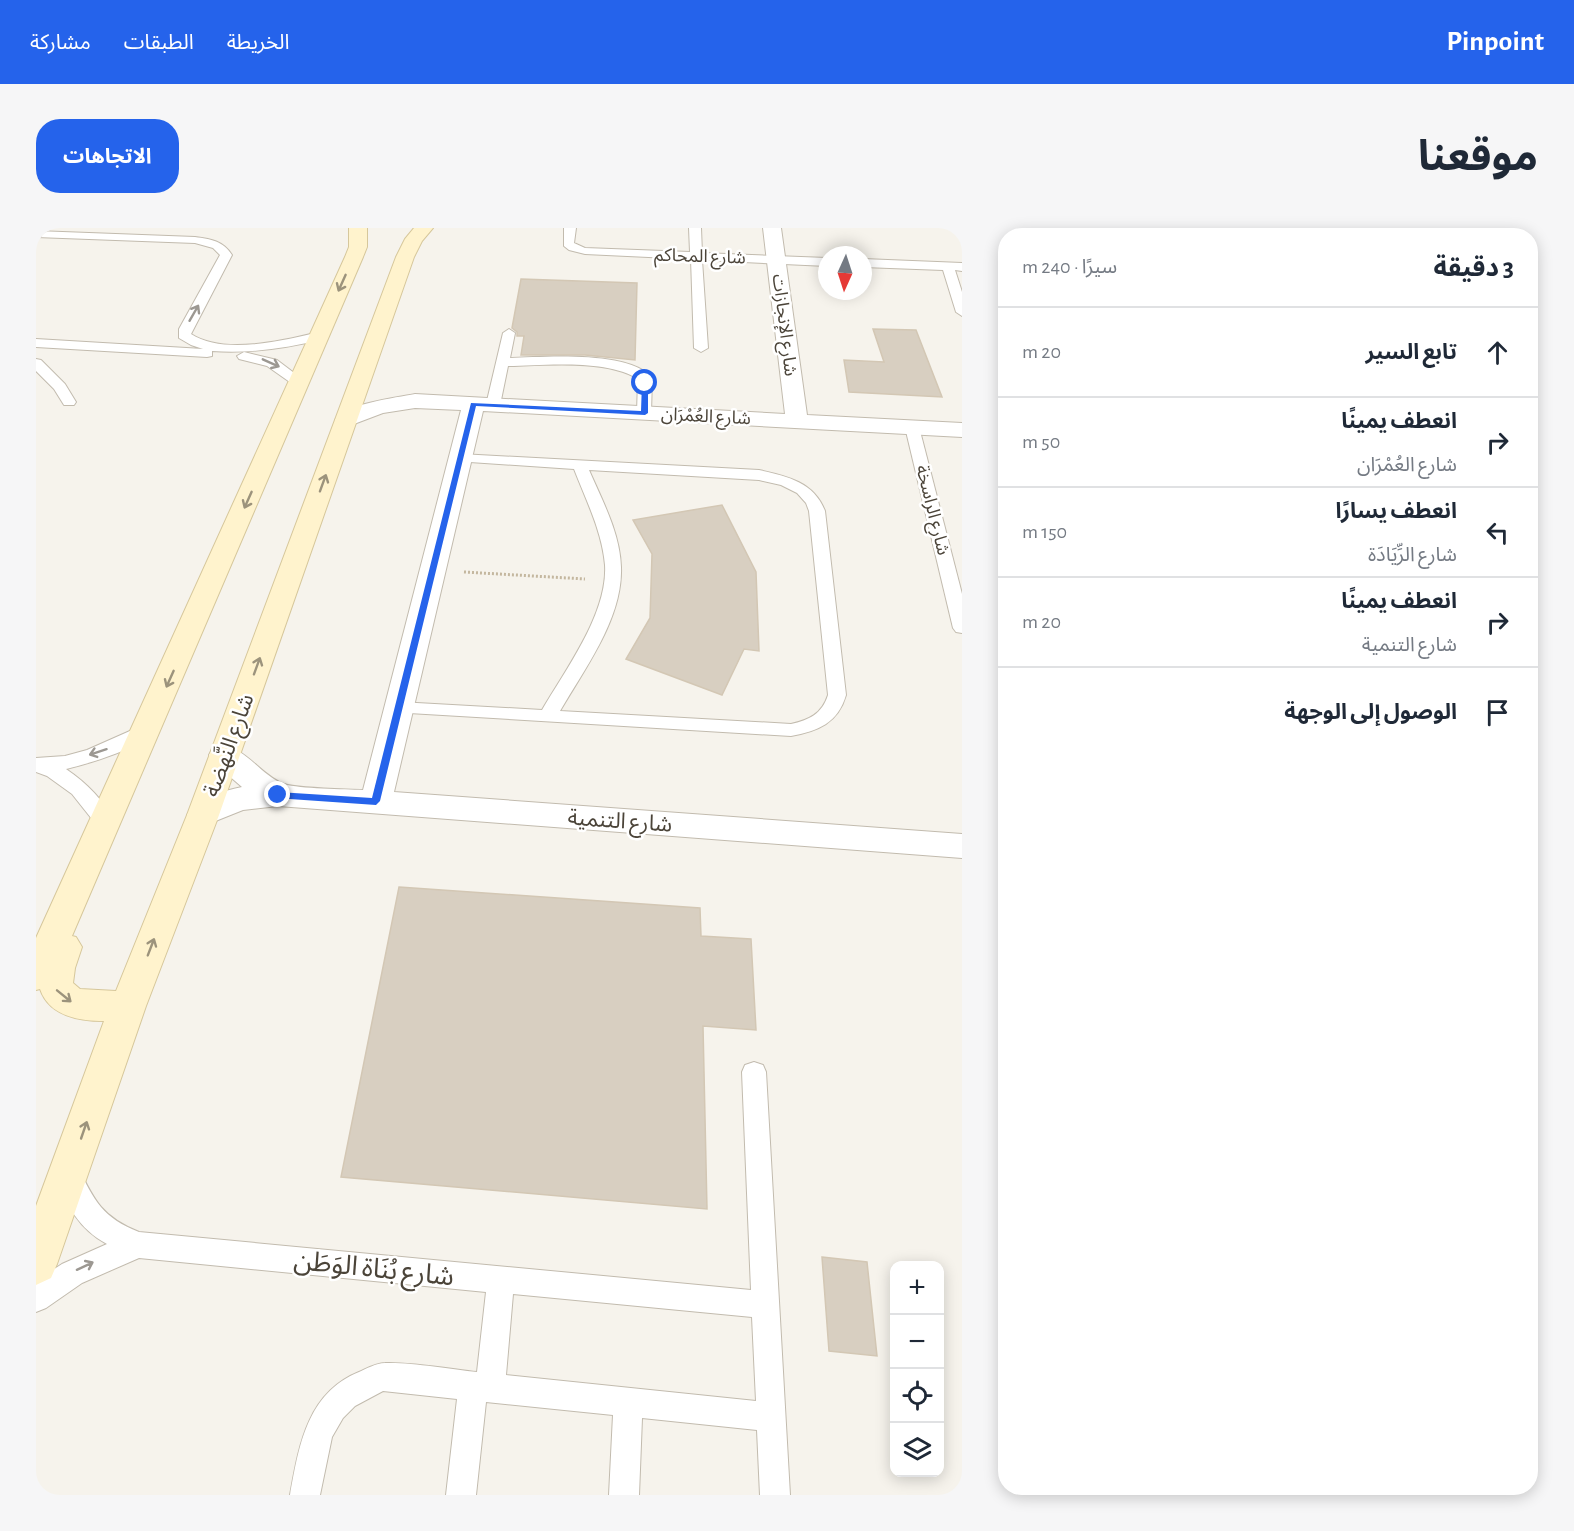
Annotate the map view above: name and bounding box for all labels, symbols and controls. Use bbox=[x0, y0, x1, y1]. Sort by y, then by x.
text: Pinpoint bbox=[1446, 28, 1544, 56]
text: مشاركة bbox=[30, 32, 91, 53]
text: الطبقات bbox=[124, 32, 194, 53]
text: الخريطة bbox=[227, 32, 290, 53]
button: الاتجاهات bbox=[36, 119, 179, 193]
text: موقعنا bbox=[1418, 136, 1538, 178]
street label: شارع المحاكم bbox=[654, 246, 746, 272]
north arrow bbox=[818, 246, 872, 300]
text: 3 دقيقة bbox=[1433, 255, 1514, 281]
text: سيرًا · 240 m bbox=[1022, 257, 1117, 277]
street label: شارع الإنجازات bbox=[765, 273, 799, 378]
one-way arrow bbox=[336, 274, 347, 292]
one-way arrow bbox=[188, 305, 200, 322]
icon: ahead bbox=[1481, 336, 1514, 369]
text: تابع السير bbox=[1365, 341, 1457, 363]
text: 20 m bbox=[1022, 342, 1061, 362]
one-way arrow bbox=[262, 358, 280, 369]
route start bbox=[631, 369, 657, 395]
street label: شارع العُمْرَان bbox=[660, 405, 751, 432]
text: انعطف يمينًا bbox=[1341, 410, 1457, 432]
icon: right bbox=[1481, 426, 1514, 459]
text: 50 m bbox=[1022, 432, 1060, 452]
text: شارع العُمْرَان bbox=[1357, 455, 1457, 475]
street label: شارع الراسخة bbox=[908, 463, 952, 558]
one-way arrow bbox=[319, 474, 330, 493]
one-way arrow bbox=[241, 491, 253, 509]
text: انعطف يسارًا bbox=[1335, 500, 1457, 522]
icon: left bbox=[1481, 516, 1514, 549]
text: 150 m bbox=[1022, 522, 1067, 542]
text: شارع الرِّيَادَة bbox=[1368, 545, 1457, 565]
text: انعطف يمينًا bbox=[1341, 590, 1457, 612]
icon: right bbox=[1481, 606, 1514, 639]
text: 20 m bbox=[1022, 612, 1061, 632]
text: شارع التنمية bbox=[1362, 635, 1457, 655]
one-way arrow bbox=[252, 657, 263, 676]
one-way arrow bbox=[163, 670, 175, 688]
street label: شارع النَّهضة bbox=[197, 690, 262, 801]
icon: arrive bbox=[1481, 696, 1514, 729]
text: الوصول إلى الوجهة bbox=[1284, 701, 1457, 723]
one-way arrow bbox=[89, 748, 108, 759]
route end bbox=[264, 781, 290, 807]
street label: شارع التنمية bbox=[567, 806, 673, 841]
one-way arrow bbox=[146, 938, 157, 956]
one-way arrow bbox=[56, 990, 72, 1003]
one-way arrow bbox=[80, 1121, 91, 1140]
street label: شارع بُنَاة الوَطَن bbox=[292, 1247, 455, 1296]
one-way arrow bbox=[75, 1260, 93, 1272]
map controls bbox=[890, 1261, 944, 1477]
button: + bbox=[890, 1261, 944, 1315]
button: − bbox=[890, 1315, 944, 1369]
button: locate bbox=[890, 1369, 944, 1423]
button: layers bbox=[890, 1423, 944, 1477]

